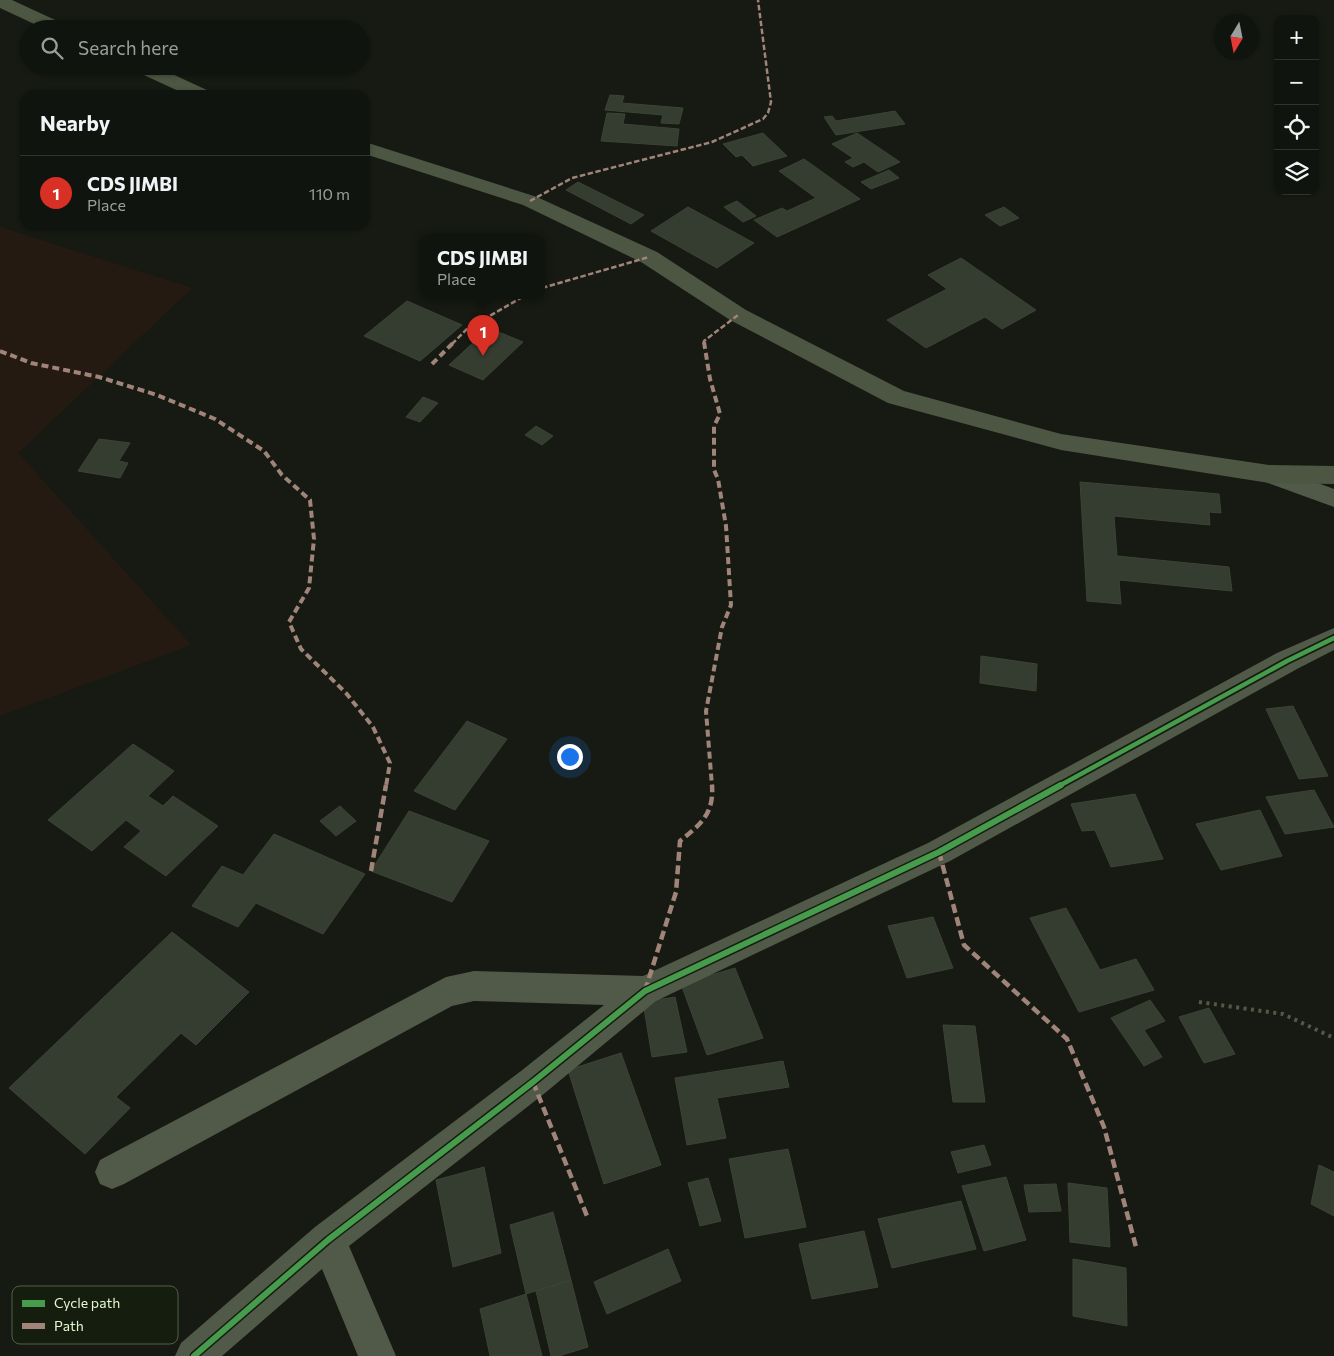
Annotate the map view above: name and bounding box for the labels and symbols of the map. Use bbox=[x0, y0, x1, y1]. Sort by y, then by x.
north arrow bbox=[1214, 15, 1259, 60]
pin: 1 bbox=[467, 315, 499, 356]
your location bbox=[557, 744, 583, 770]
legend bbox=[12, 1286, 178, 1344]
text: Cycle path bbox=[54, 1294, 120, 1311]
text: Path bbox=[54, 1317, 84, 1334]

